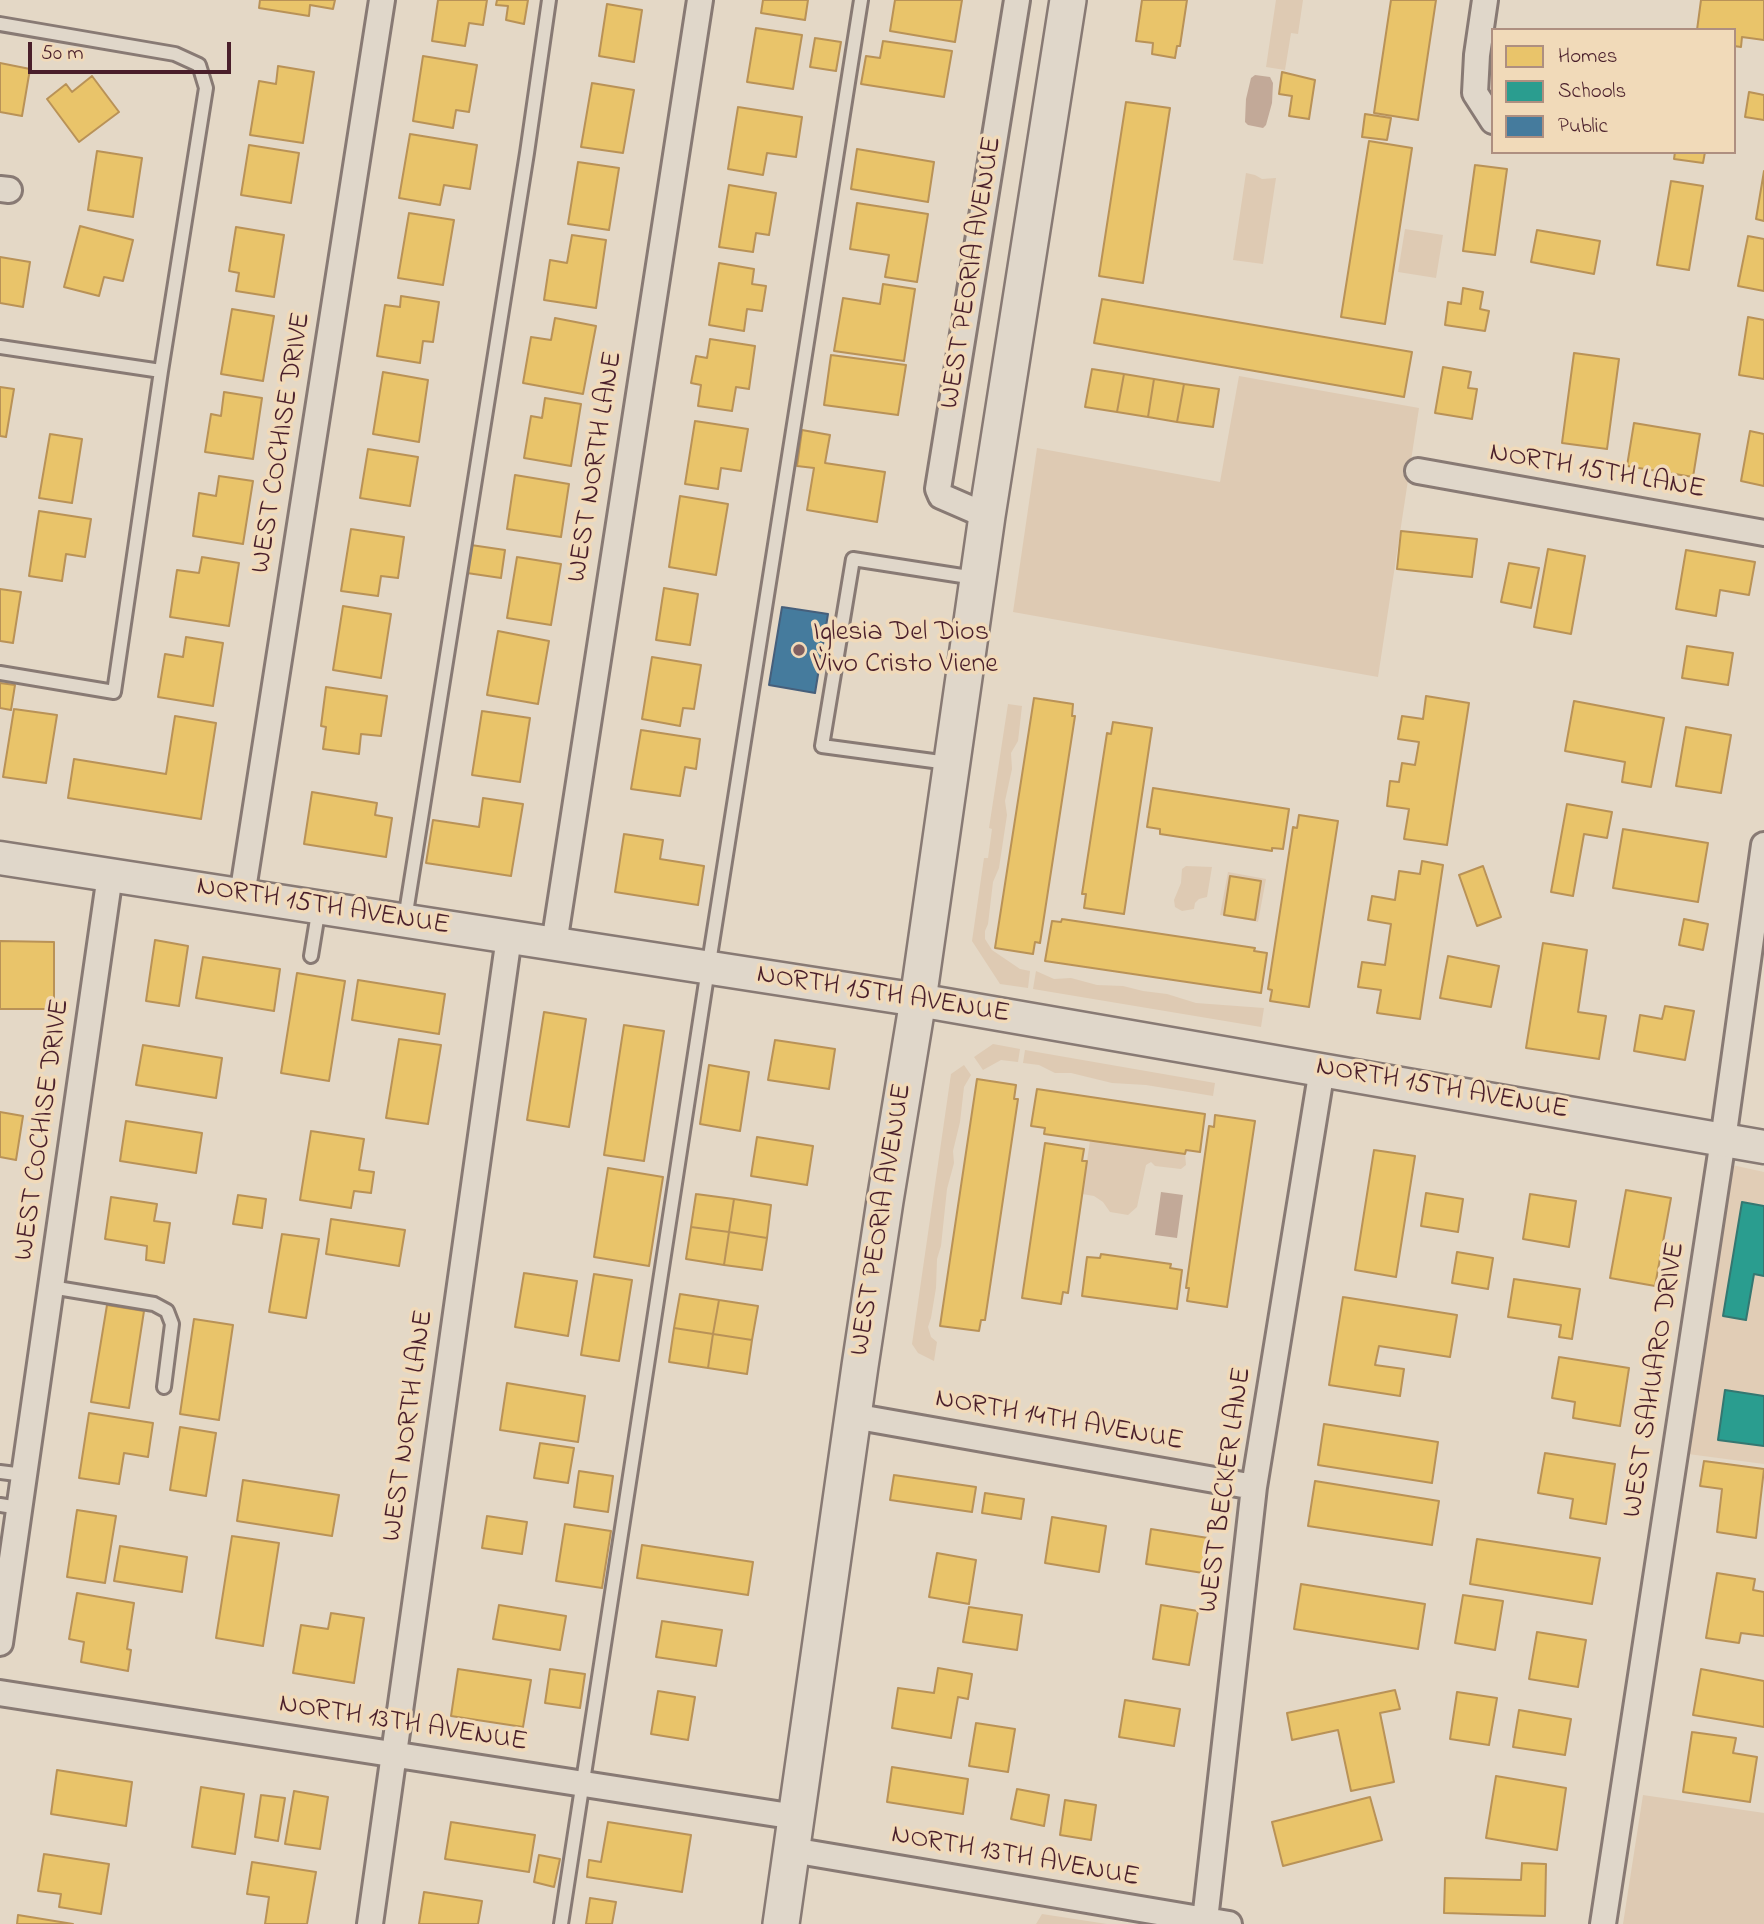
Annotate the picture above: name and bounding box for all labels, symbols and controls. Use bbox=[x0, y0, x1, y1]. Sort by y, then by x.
scale bar bbox=[32, 28, 234, 72]
legend bbox=[1491, 28, 1736, 154]
text: 50 m bbox=[41, 39, 84, 69]
text: Homes bbox=[1558, 42, 1618, 72]
text: Schools bbox=[1558, 77, 1626, 107]
text: Public bbox=[1558, 112, 1608, 142]
street label: WEST PEORIA AVENUE bbox=[935, 134, 1011, 412]
street label: WEST COCHISE DRIVE bbox=[246, 310, 320, 576]
street label: WEST NORTH LANE bbox=[562, 349, 632, 585]
street label: NORTH 15TH LANE bbox=[1487, 438, 1707, 508]
place label: Iglesia Del Dios Vivo Cristo Viene bbox=[813, 617, 998, 683]
marker: Iglesia Del Dios Vivo Cristo Viene bbox=[791, 642, 807, 658]
street label: NORTH 15TH AVENUE bbox=[194, 871, 452, 945]
street label: NORTH 15TH AVENUE bbox=[754, 959, 1012, 1033]
street label: WEST COCHISE DRIVE bbox=[9, 997, 79, 1263]
street label: NORTH 15TH AVENUE bbox=[1313, 1051, 1571, 1129]
street label: WEST PEORIA AVENUE bbox=[845, 1081, 921, 1359]
street label: WEST SAHUARO DRIVE bbox=[1618, 1240, 1694, 1520]
street label: WEST NORTH LANE bbox=[377, 1308, 443, 1544]
street label: WEST BECKER LANE bbox=[1193, 1365, 1261, 1615]
street label: NORTH 14TH AVENUE bbox=[932, 1384, 1186, 1460]
street label: NORTH 13TH AVENUE bbox=[276, 1689, 530, 1761]
street label: NORTH 13TH AVENUE bbox=[888, 1820, 1142, 1896]

